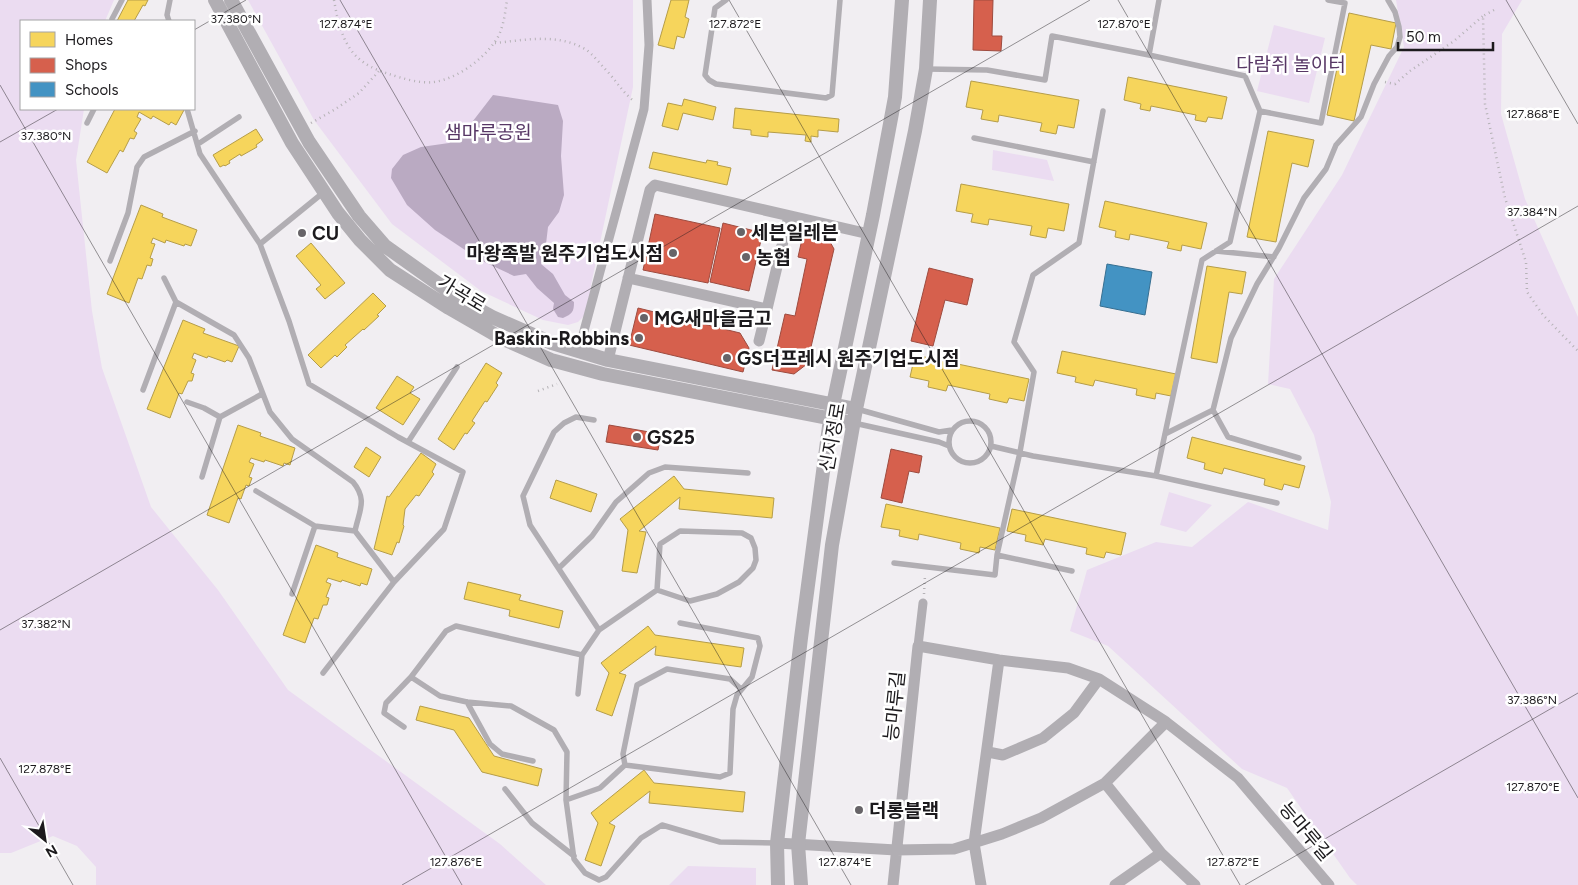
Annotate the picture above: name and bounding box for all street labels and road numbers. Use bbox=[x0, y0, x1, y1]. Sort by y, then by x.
street label: 가곡로 bbox=[433, 270, 490, 317]
street label: 신지정로 bbox=[815, 401, 850, 474]
street label: 능마루길 bbox=[879, 670, 910, 742]
street label: 능마루길 bbox=[1274, 797, 1337, 865]

